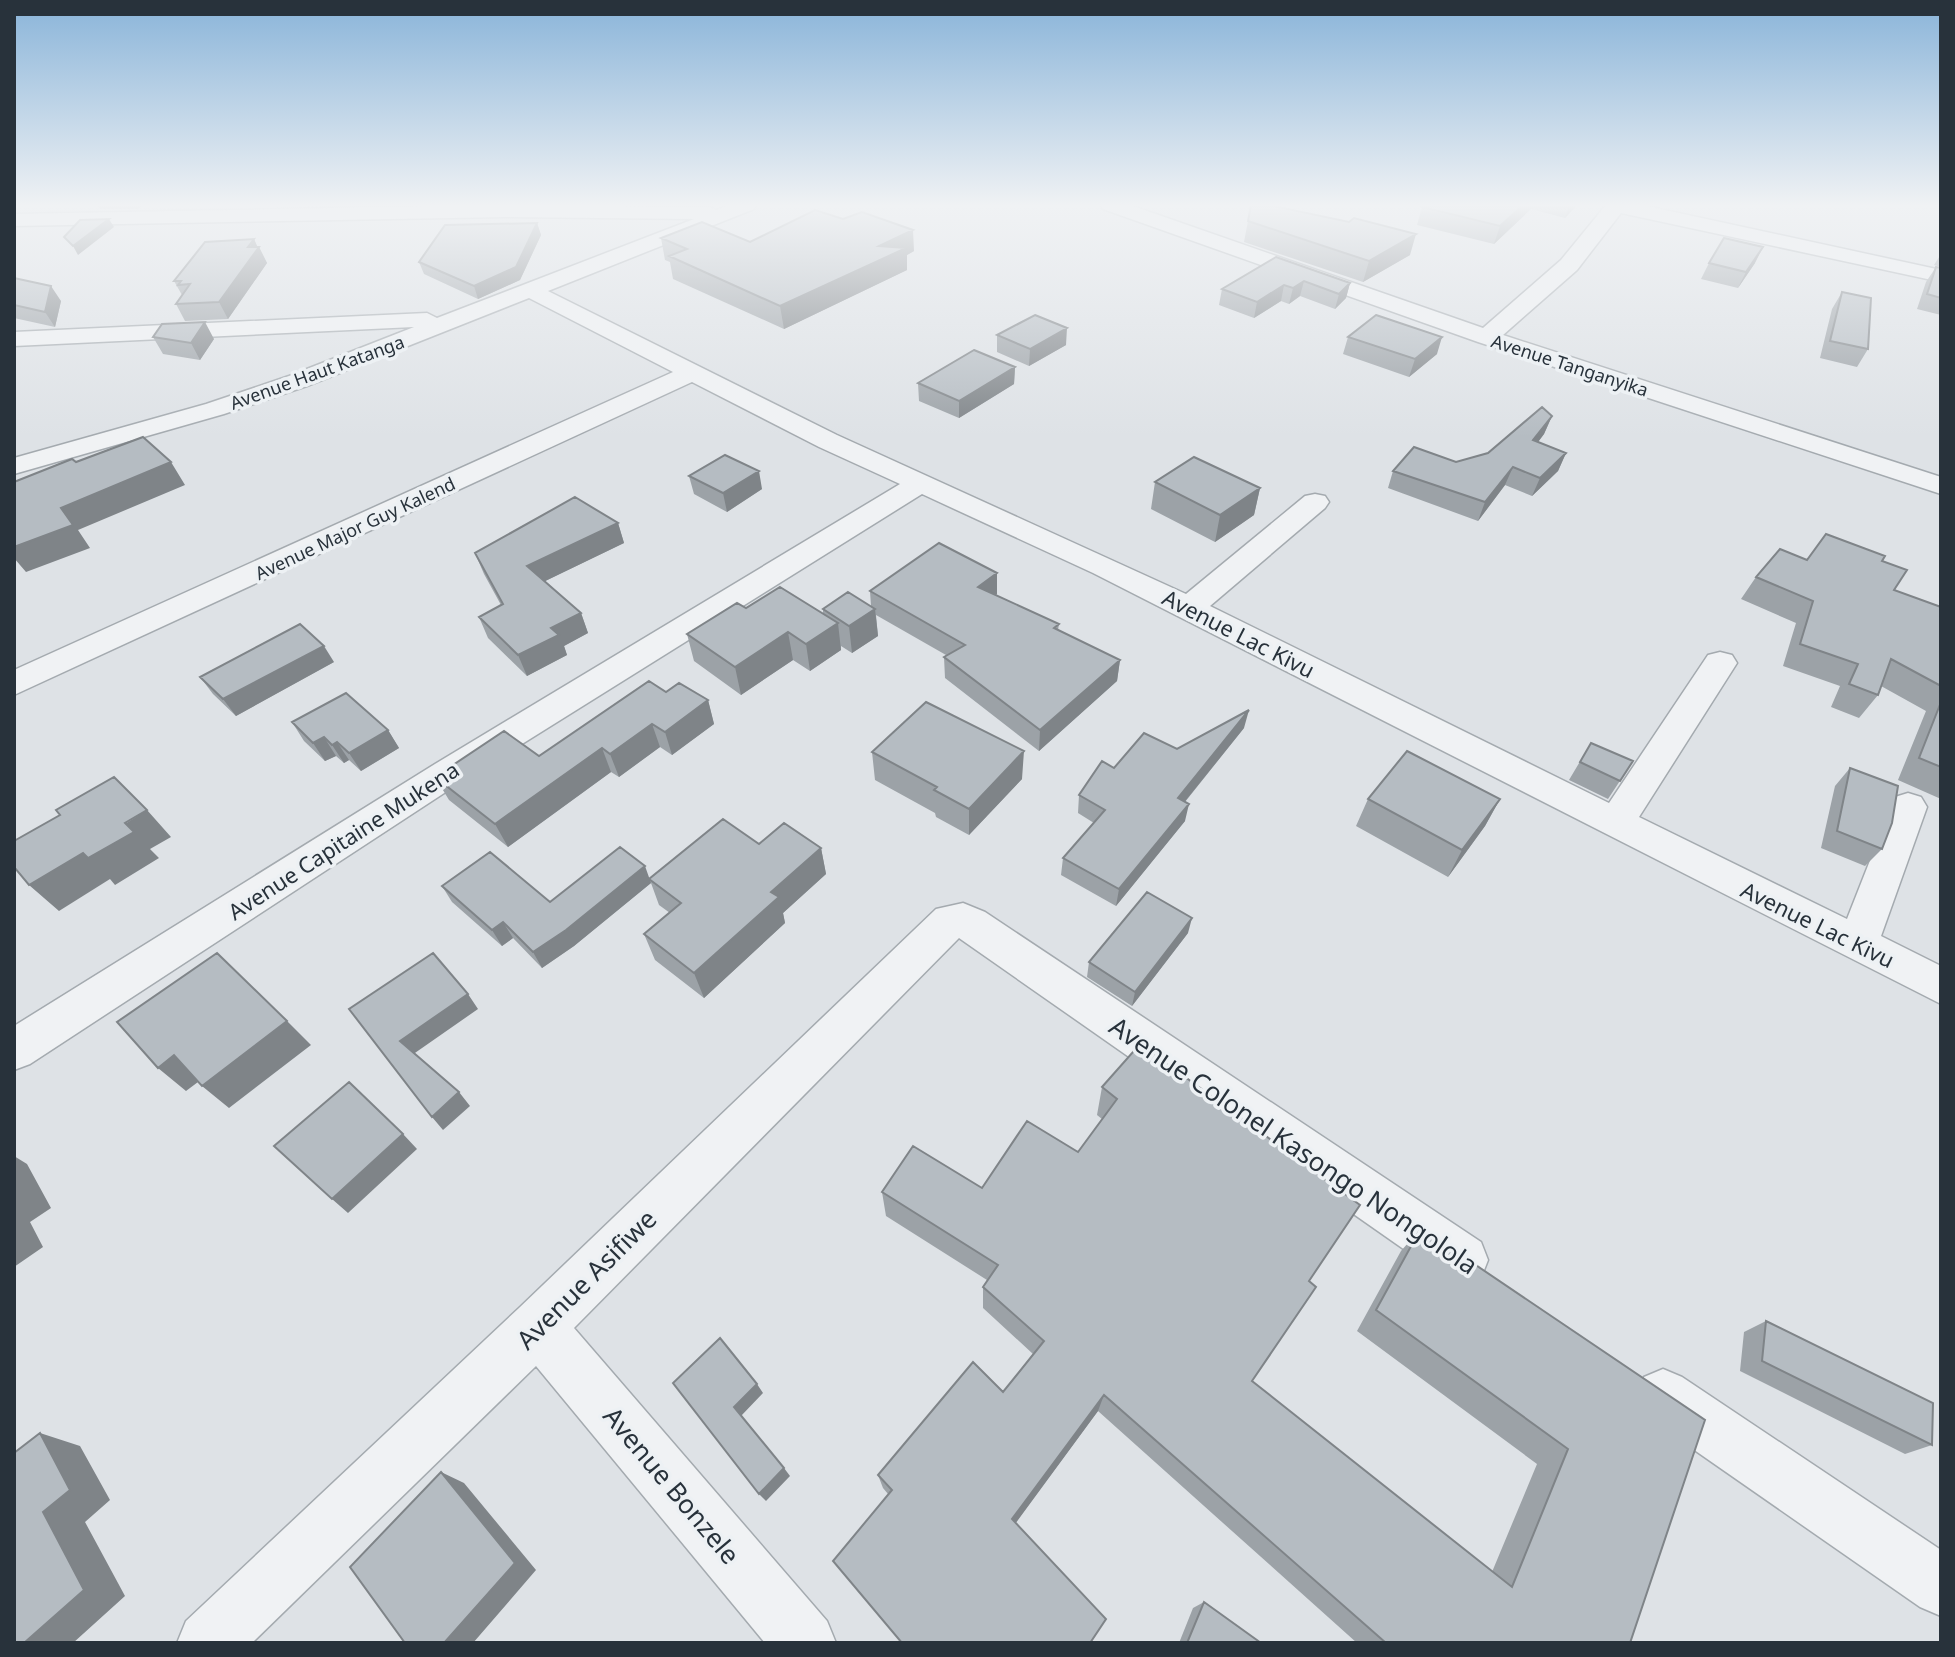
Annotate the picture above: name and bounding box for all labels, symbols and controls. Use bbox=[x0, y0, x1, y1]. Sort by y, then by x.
street label: Avenue Tanganyika bbox=[1489, 328, 1651, 402]
street label: Avenue Haut Katanga bbox=[227, 329, 407, 415]
street label: Avenue Major Guy Kalend bbox=[251, 471, 459, 585]
street label: Avenue Lac Kivu bbox=[1158, 582, 1320, 684]
street label: Avenue Capitaine Mukena bbox=[222, 754, 464, 926]
street label: Avenue Lac Kivu bbox=[1736, 874, 1900, 974]
street label: Avenue Colonel Kasongo Nongolola bbox=[1103, 1008, 1485, 1282]
street label: Avenue Asifiwe bbox=[508, 1201, 664, 1357]
street label: Avenue Bonzele bbox=[596, 1399, 748, 1571]

